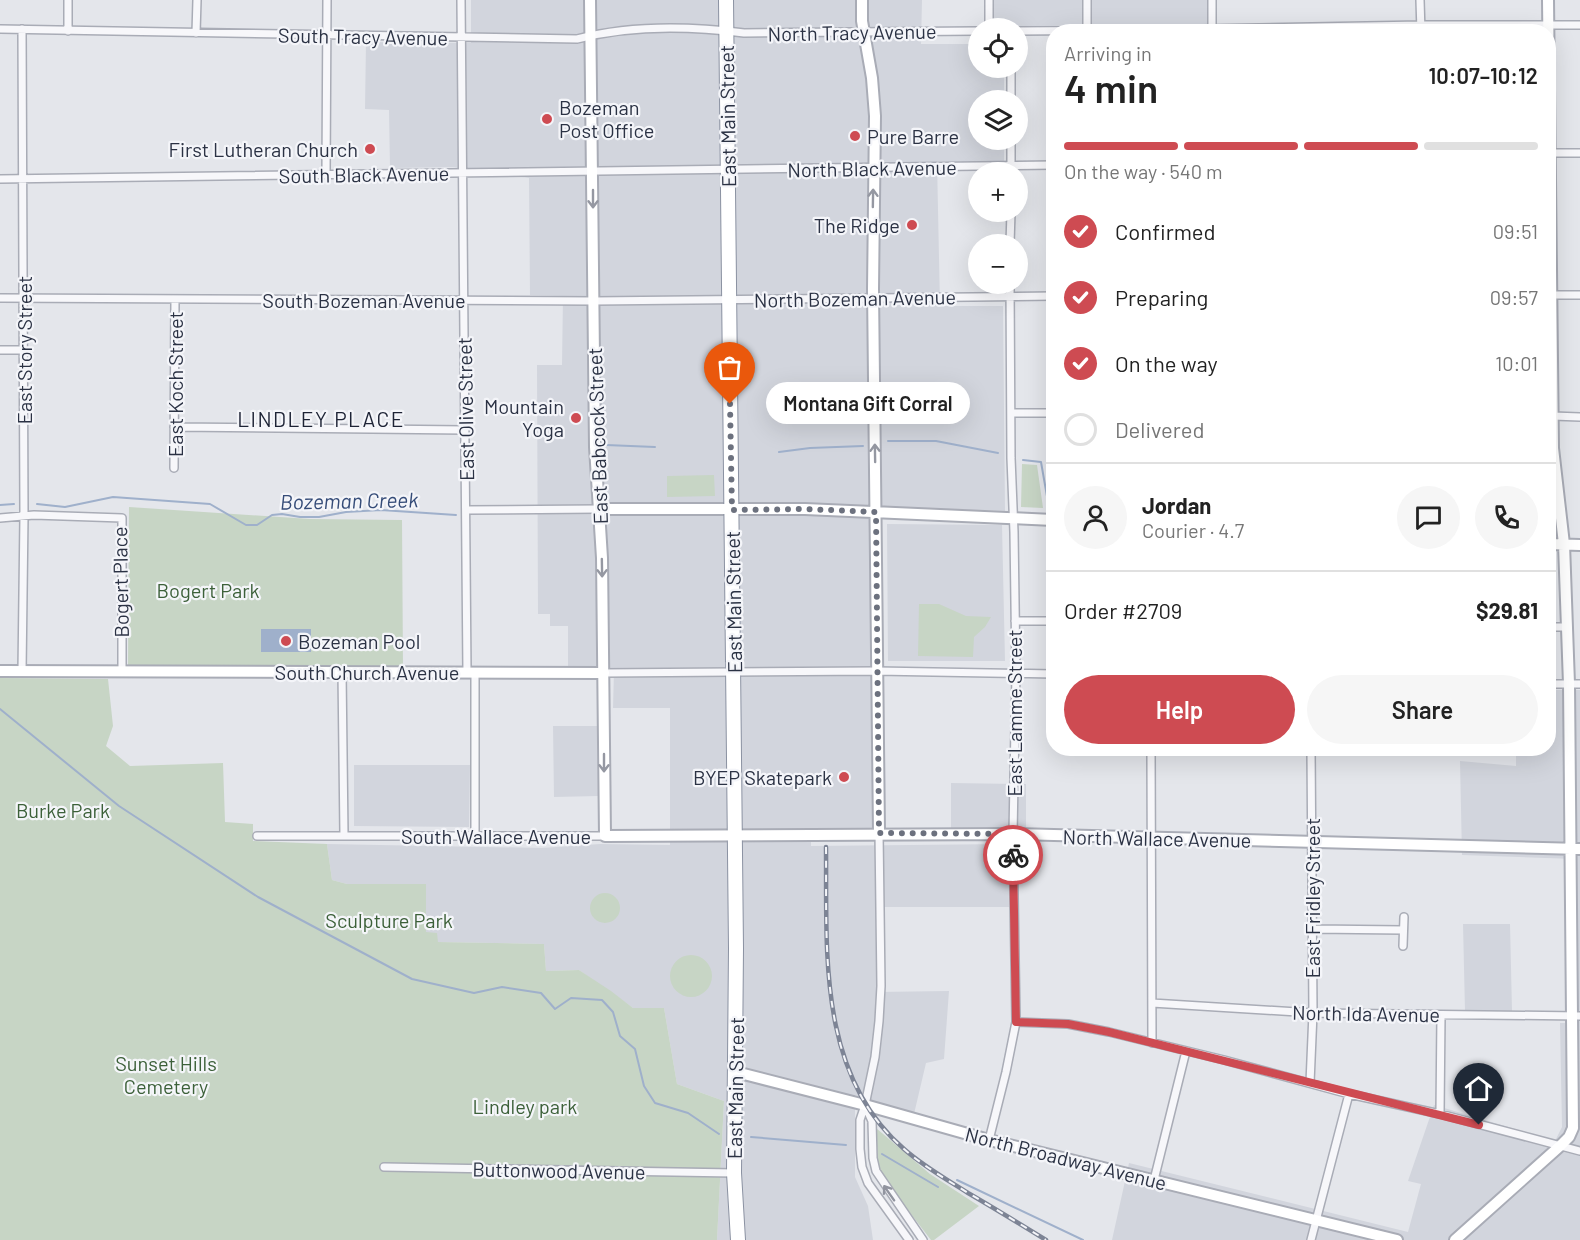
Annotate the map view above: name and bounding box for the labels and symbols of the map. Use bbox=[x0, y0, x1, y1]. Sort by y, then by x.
street label: North Tracy Avenue bbox=[767, 19, 937, 45]
street label: South Tracy Avenue bbox=[278, 23, 448, 49]
street label: East Main Street bbox=[714, 45, 740, 187]
place label: Bozeman Post Office bbox=[559, 95, 654, 142]
marker: Bozeman Post Office bbox=[540, 112, 554, 126]
place label: Pure Barre bbox=[867, 124, 959, 148]
marker: Pure Barre bbox=[848, 129, 862, 143]
place label: First Lutheran Church bbox=[169, 137, 358, 161]
marker: First Lutheran Church bbox=[363, 142, 377, 156]
street label: North Black Avenue bbox=[787, 155, 957, 181]
street label: South Black Avenue bbox=[278, 161, 450, 187]
one-way arrow bbox=[587, 188, 599, 208]
one-way arrow bbox=[867, 188, 879, 208]
place label: The Ridge bbox=[814, 213, 900, 237]
marker: The Ridge bbox=[905, 218, 919, 232]
street label: East Story Street bbox=[12, 276, 36, 424]
street label: North Bozeman Avenue bbox=[754, 284, 956, 312]
street label: South Bozeman Avenue bbox=[262, 288, 466, 312]
street label: East Koch Street bbox=[163, 311, 187, 457]
street label: East Olive Street bbox=[452, 337, 478, 481]
pin bbox=[704, 342, 755, 404]
street label: East Babcock Street bbox=[582, 347, 612, 525]
callout: Montana Gift Corral bbox=[766, 383, 970, 425]
place label: Mountain Yoga bbox=[484, 394, 564, 441]
district label: LINDLEY PLACE bbox=[237, 406, 405, 431]
marker: Mountain Yoga bbox=[569, 411, 583, 425]
one-way arrow bbox=[869, 444, 881, 464]
water label: Bozeman Creek bbox=[280, 486, 419, 514]
street label: Bogert Place bbox=[107, 526, 133, 638]
street label: East Main Street bbox=[720, 531, 746, 673]
one-way arrow bbox=[596, 557, 608, 577]
park label: Bogert Park bbox=[157, 578, 259, 602]
place label: Bozeman Pool bbox=[298, 629, 420, 653]
street label: East Lamme Street bbox=[1002, 630, 1026, 796]
marker: Bozeman Pool bbox=[279, 634, 293, 648]
street label: South Church Avenue bbox=[275, 660, 459, 684]
one-way arrow bbox=[598, 752, 610, 772]
place label: BYEP Skatepark bbox=[693, 765, 832, 789]
marker: BYEP Skatepark bbox=[837, 770, 851, 784]
park label: Burke Park bbox=[16, 798, 110, 822]
street label: East Fridley Street bbox=[1300, 818, 1324, 978]
street label: South Wallace Avenue bbox=[401, 824, 591, 848]
street label: North Wallace Avenue bbox=[1062, 824, 1252, 852]
courier bbox=[983, 825, 1043, 885]
park label: Sculpture Park bbox=[325, 908, 453, 932]
street label: North Ida Avenue bbox=[1292, 1000, 1440, 1026]
street label: East Main Street bbox=[722, 1017, 748, 1159]
park label: Sunset Hills Cemetery bbox=[115, 1051, 217, 1098]
pin bbox=[1453, 1063, 1504, 1125]
park label: Lindley park bbox=[473, 1094, 577, 1118]
street label: North Broadway Avenue bbox=[963, 1121, 1169, 1195]
street label: Buttonwood Avenue bbox=[472, 1156, 646, 1184]
one-way arrow bbox=[883, 1185, 895, 1201]

